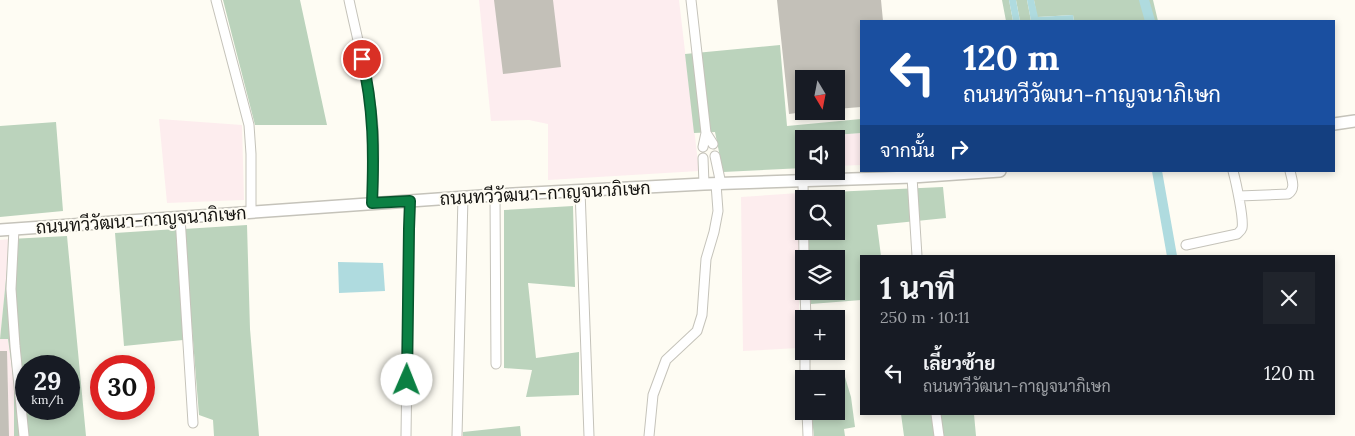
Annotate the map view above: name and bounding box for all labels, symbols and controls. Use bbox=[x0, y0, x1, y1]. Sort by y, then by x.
text: 120 m bbox=[963, 35, 1060, 80]
pin bbox=[341, 38, 383, 80]
icon: left bbox=[880, 40, 945, 105]
icon: arrive bbox=[348, 45, 376, 73]
north arrow bbox=[795, 70, 845, 120]
map controls bbox=[795, 70, 845, 420]
text: ถนนทวีวัฒนา-กาญจนาภิเษก bbox=[963, 80, 1221, 108]
button: sound bbox=[795, 130, 845, 180]
icon: right bbox=[945, 135, 973, 163]
text: จากนั้น bbox=[880, 138, 935, 162]
street label: ถนนทวีวัฒนา-กาญจนาภิเษก bbox=[439, 175, 651, 210]
button: search bbox=[795, 190, 845, 240]
street label: ถนนทวีวัฒนา-กาญจนาภิเษก bbox=[35, 200, 247, 239]
button: layers bbox=[795, 250, 845, 300]
text: 1 นาที bbox=[880, 269, 955, 307]
button: close bbox=[1263, 272, 1315, 324]
text: 250 m · 10:11 bbox=[880, 307, 970, 327]
button: + bbox=[795, 310, 845, 360]
text: เลี้ยวซ้าย bbox=[923, 351, 995, 375]
position arrow bbox=[380, 353, 432, 405]
speed limit sign: 30 bbox=[90, 355, 155, 420]
icon: left bbox=[880, 359, 908, 387]
text: 120 m bbox=[1264, 361, 1315, 385]
text: 29 bbox=[34, 365, 61, 397]
button: − bbox=[795, 370, 845, 420]
text: ถนนทวีวัฒนา-กาญจนาภิเษก bbox=[923, 376, 1111, 396]
text: km/h bbox=[31, 392, 64, 407]

